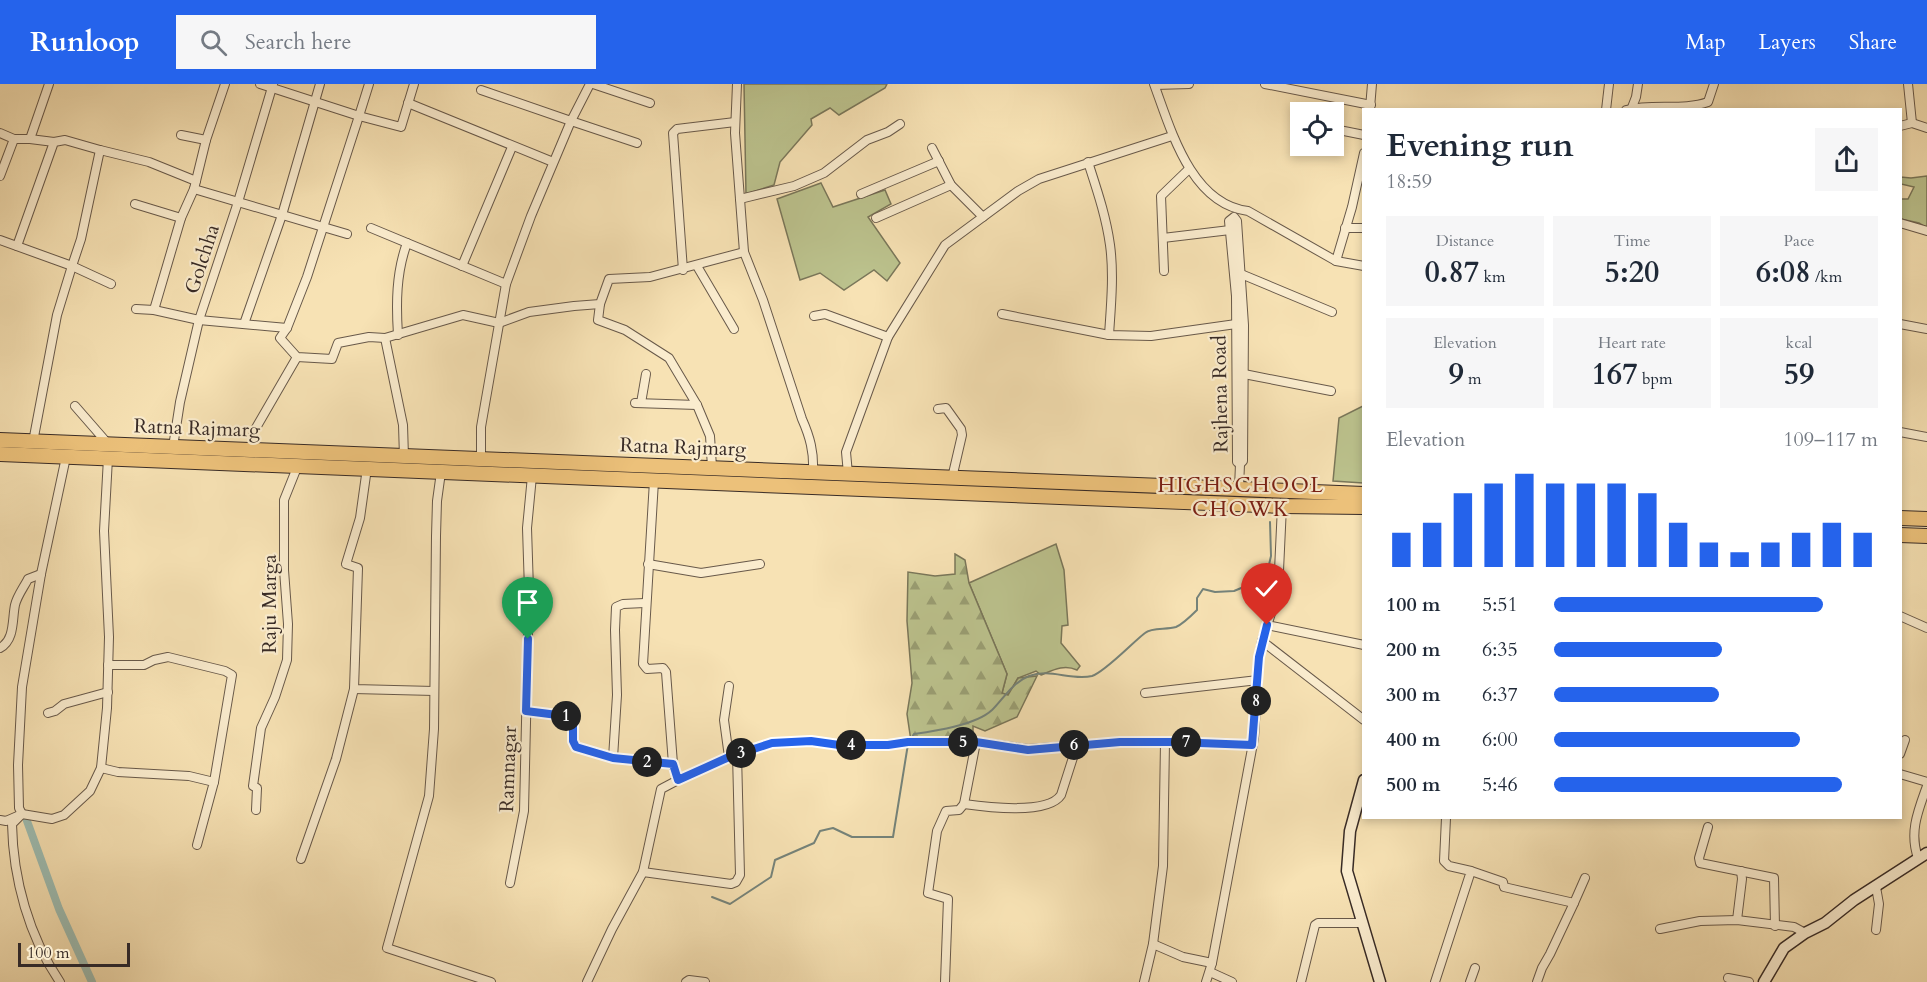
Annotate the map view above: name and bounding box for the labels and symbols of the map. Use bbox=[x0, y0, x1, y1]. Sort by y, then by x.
street label: Golchha bbox=[178, 221, 226, 297]
street label: Rajhena Road bbox=[1205, 335, 1235, 453]
street label: Ratna Rajmarg bbox=[133, 412, 261, 444]
street label: Ratna Rajmarg bbox=[619, 431, 747, 463]
district label: HIGHSCHOOL CHOWK bbox=[1157, 471, 1325, 524]
street label: Raju Marga bbox=[256, 554, 283, 654]
pin bbox=[1241, 563, 1292, 625]
pin bbox=[502, 577, 553, 639]
pin: 8 bbox=[1241, 686, 1271, 716]
pin: 1 bbox=[551, 701, 581, 731]
street label: Ramnagar bbox=[493, 725, 523, 813]
pin: 5 bbox=[948, 727, 978, 757]
pin: 7 bbox=[1171, 727, 1201, 757]
pin: 4 bbox=[836, 730, 866, 760]
pin: 6 bbox=[1059, 730, 1089, 760]
pin: 3 bbox=[726, 738, 756, 768]
pin: 2 bbox=[632, 747, 662, 777]
scale bar bbox=[18, 940, 130, 968]

